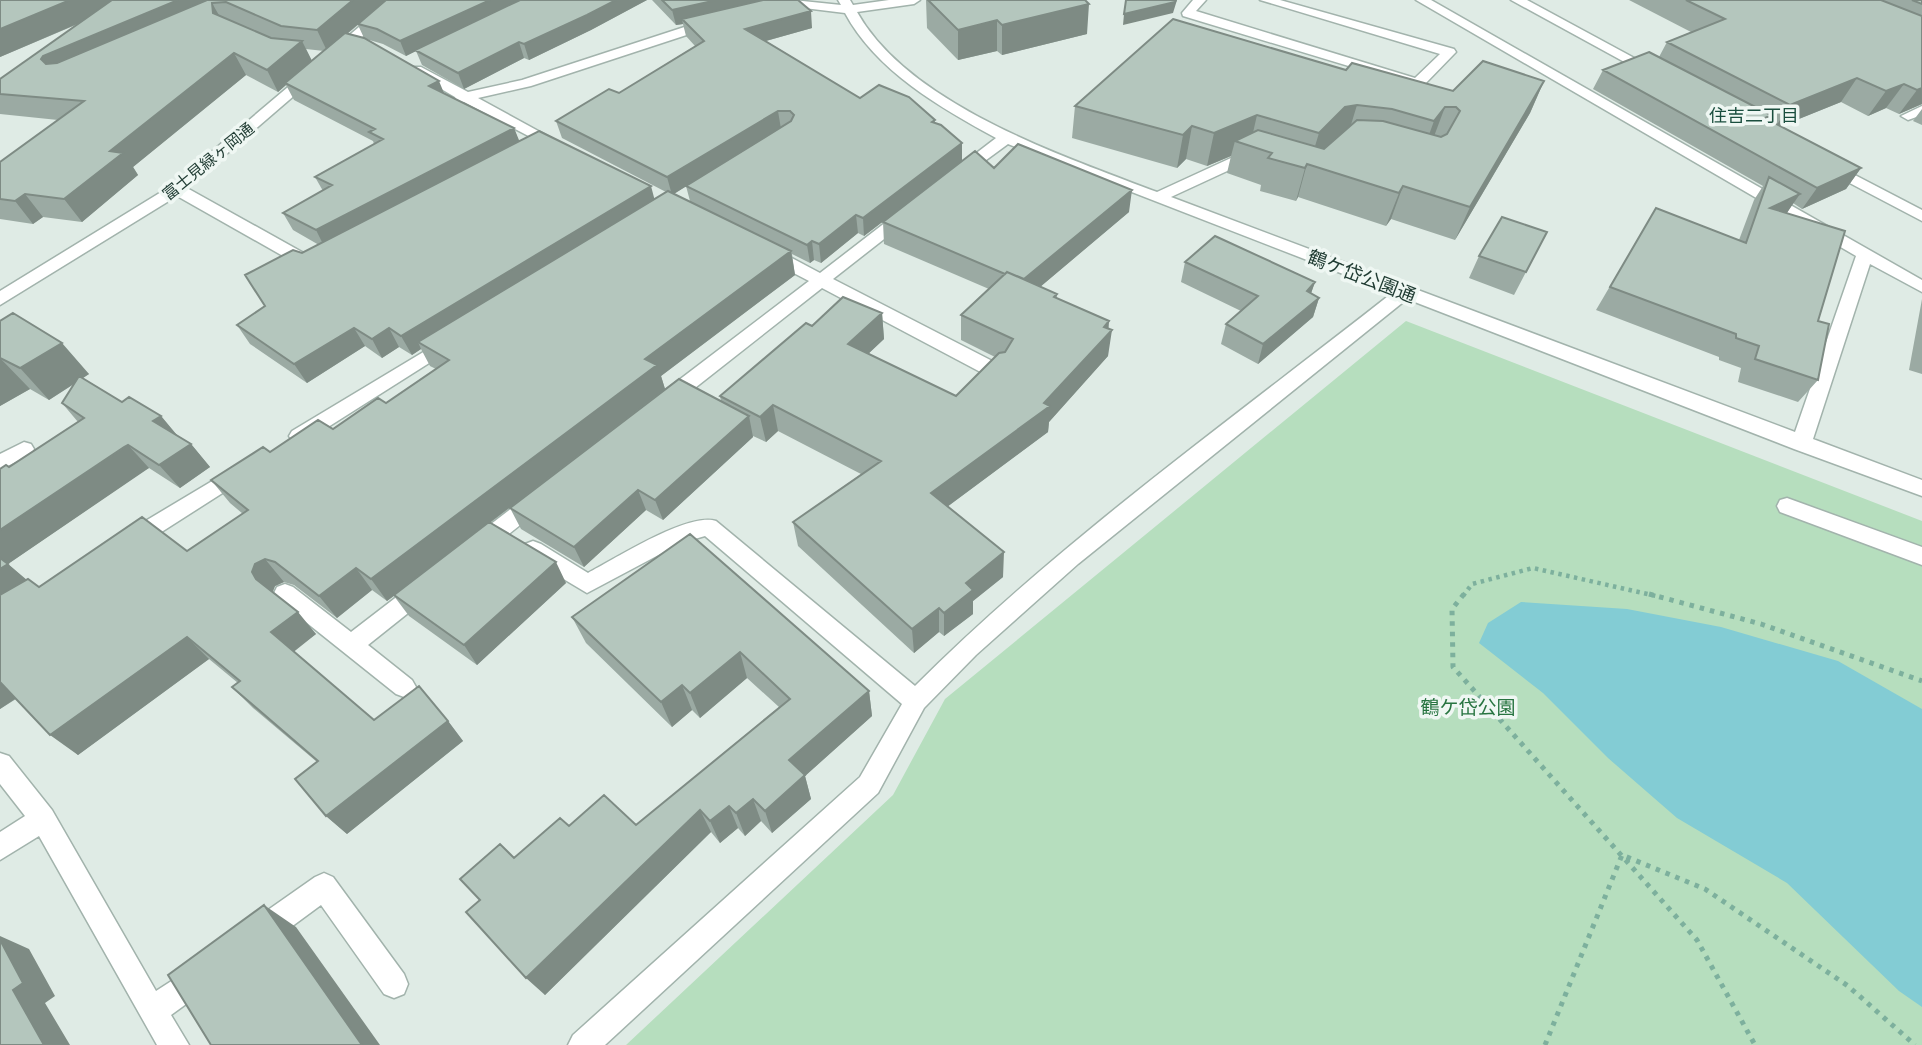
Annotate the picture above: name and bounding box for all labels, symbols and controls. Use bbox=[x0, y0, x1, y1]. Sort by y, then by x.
district label: 住吉二丁目 bbox=[1709, 105, 1799, 126]
street label: 富士見緑ヶ岡通 bbox=[159, 119, 258, 204]
street label: 鶴ケ岱公園通 bbox=[1305, 245, 1419, 307]
park label: 鶴ケ岱公園 bbox=[1420, 696, 1516, 718]

